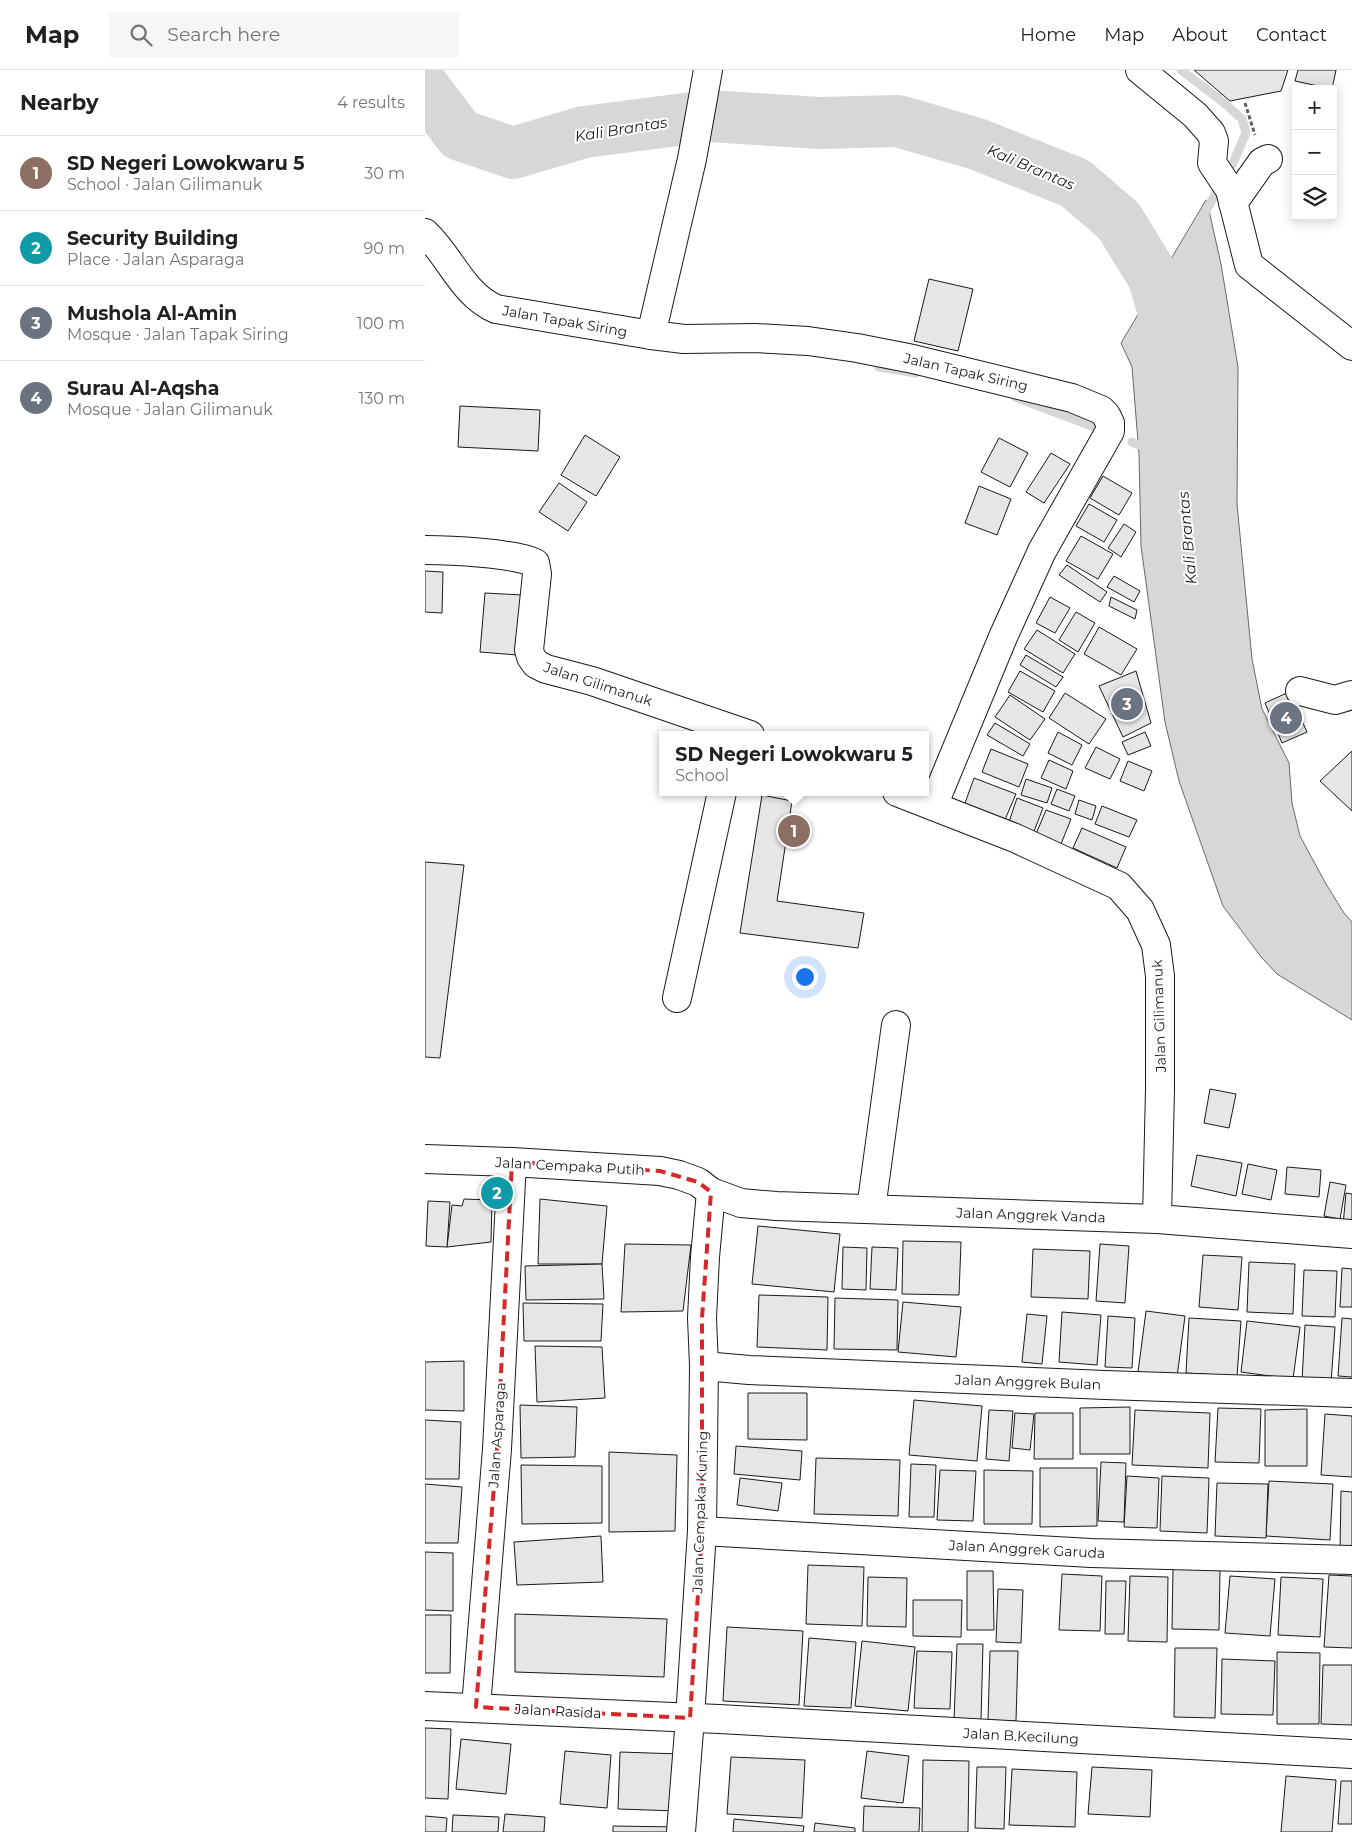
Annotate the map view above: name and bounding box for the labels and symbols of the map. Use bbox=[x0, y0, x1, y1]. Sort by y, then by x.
water label: Kali Brantas bbox=[573, 112, 669, 146]
water label: Kali Brantas bbox=[984, 140, 1078, 194]
street label: Jalan Tapak Siring bbox=[500, 301, 629, 341]
street label: Jalan Tapak Siring bbox=[901, 349, 1030, 395]
water label: Kali Brantas bbox=[1173, 490, 1201, 585]
street label: Jalan Gilimanuk bbox=[541, 658, 655, 710]
pin: 3 bbox=[1111, 685, 1143, 723]
pin: 4 bbox=[1270, 699, 1302, 737]
pin: 1 bbox=[778, 812, 810, 850]
street label: Jalan Gilimanuk bbox=[1148, 959, 1170, 1074]
your location bbox=[792, 964, 818, 990]
street label: Jalan Cempaka Putih bbox=[494, 1153, 645, 1179]
pin: 2 bbox=[481, 1174, 513, 1212]
street label: Jalan Anggrek Vanda bbox=[955, 1203, 1106, 1227]
street label: Jalan Anggrek Bulan bbox=[953, 1370, 1102, 1394]
street label: Jalan Asparaga bbox=[484, 1381, 510, 1490]
street label: Jalan Cempaka Kuning bbox=[688, 1430, 712, 1595]
street label: Jalan Anggrek Garuda bbox=[947, 1536, 1106, 1562]
street label: Jalan Rasida bbox=[513, 1700, 602, 1722]
street label: Jalan B.Kecilung bbox=[962, 1724, 1079, 1748]

